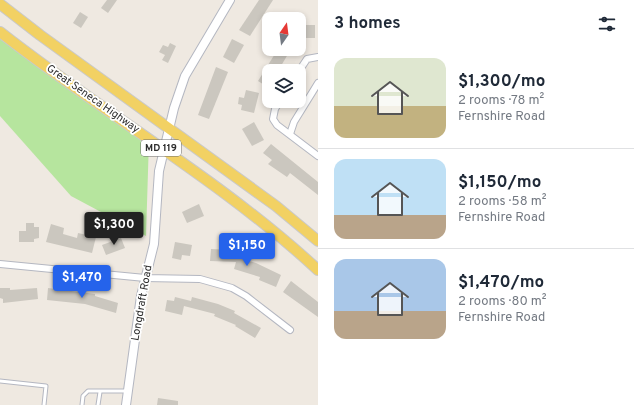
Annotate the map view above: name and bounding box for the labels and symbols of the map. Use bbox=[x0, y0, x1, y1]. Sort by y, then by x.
north arrow bbox=[262, 12, 306, 56]
street label: Great Seneca Highway bbox=[44, 62, 142, 137]
road number: MD 119 bbox=[141, 140, 181, 156]
pin: $1,300 bbox=[81, 212, 147, 246]
pin: $1,150 bbox=[214, 233, 280, 267]
street label: Longdraft Road bbox=[128, 264, 156, 342]
pin: $1,470 bbox=[49, 265, 115, 299]

